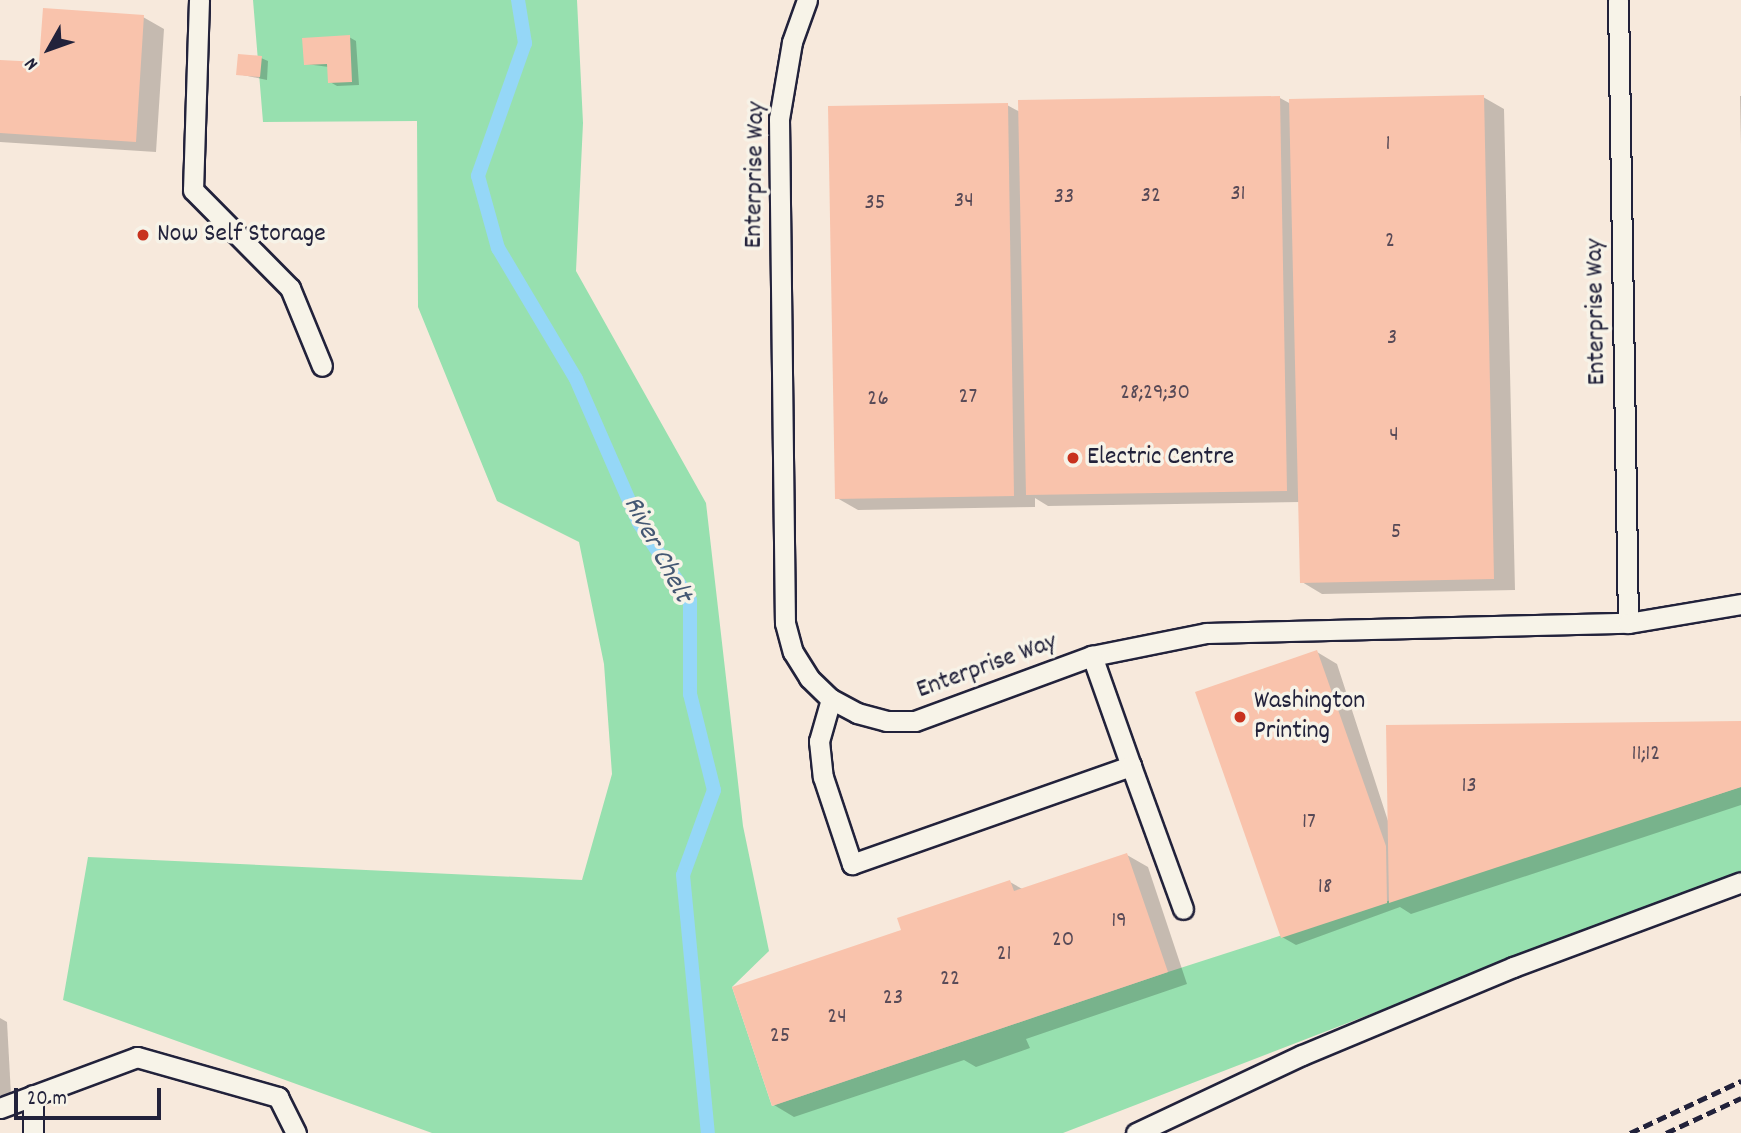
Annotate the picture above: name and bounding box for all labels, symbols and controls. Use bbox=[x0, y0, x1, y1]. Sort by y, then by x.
north arrow bbox=[14, 14, 84, 84]
text: N bbox=[19, 51, 46, 75]
street label: Enterprise Way bbox=[739, 101, 773, 249]
house number: 1 bbox=[1385, 131, 1391, 159]
house number: 31 bbox=[1230, 181, 1246, 209]
house number: 32 bbox=[1141, 183, 1161, 211]
house number: 33 bbox=[1054, 184, 1074, 212]
house number: 34 bbox=[954, 188, 974, 216]
house number: 35 bbox=[865, 190, 885, 218]
place label: Now Self Storage bbox=[157, 219, 326, 251]
marker: Now Self Storage bbox=[135, 227, 151, 243]
house number: 2 bbox=[1385, 228, 1395, 256]
street label: Enterprise Way bbox=[1580, 238, 1614, 386]
house number: 3 bbox=[1387, 325, 1397, 353]
house number: 28;29;30 bbox=[1120, 380, 1190, 408]
house number: 27 bbox=[959, 384, 977, 412]
house number: 26 bbox=[867, 386, 889, 414]
house number: 4 bbox=[1389, 422, 1399, 450]
place label: Electric Centre bbox=[1087, 442, 1234, 474]
marker: Electric Centre bbox=[1065, 450, 1081, 466]
water label: River Chelt bbox=[614, 491, 698, 609]
house number: 5 bbox=[1391, 519, 1401, 547]
street label: Enterprise Way bbox=[913, 627, 1061, 707]
place label: Washington Printing bbox=[1254, 686, 1365, 748]
marker: Washington Printing bbox=[1232, 709, 1248, 725]
house number: 11;12 bbox=[1632, 741, 1660, 769]
house number: 13 bbox=[1461, 773, 1477, 801]
house number: 17 bbox=[1302, 809, 1316, 837]
house number: 18 bbox=[1318, 874, 1332, 902]
house number: 19 bbox=[1111, 908, 1127, 936]
house number: 20 bbox=[1052, 927, 1074, 955]
house number: 21 bbox=[996, 941, 1012, 969]
house number: 22 bbox=[940, 966, 960, 994]
house number: 23 bbox=[883, 985, 903, 1013]
house number: 24 bbox=[827, 1004, 847, 1032]
house number: 25 bbox=[770, 1023, 790, 1051]
scale bar bbox=[18, 1074, 164, 1118]
text: 20 m bbox=[27, 1085, 67, 1115]

